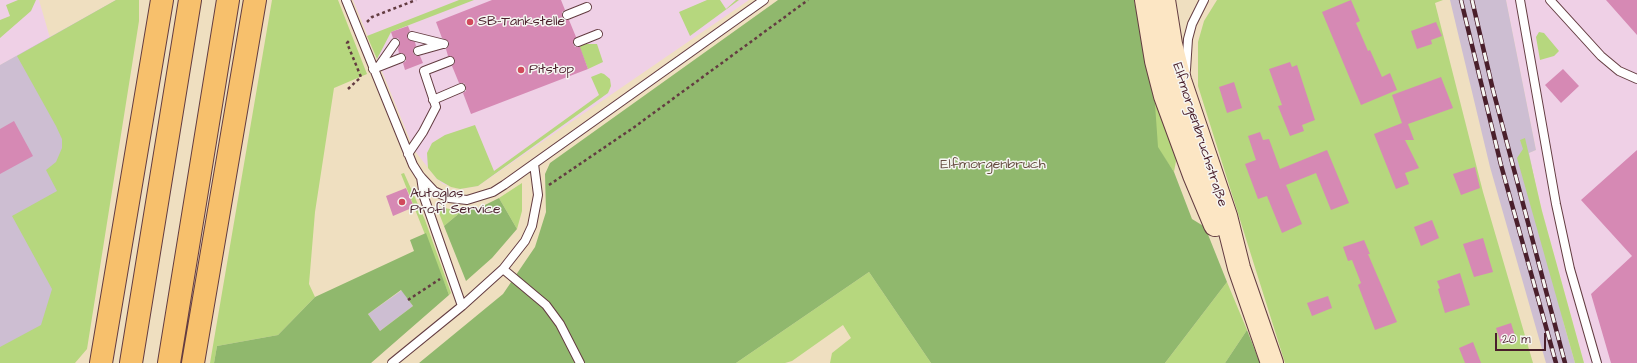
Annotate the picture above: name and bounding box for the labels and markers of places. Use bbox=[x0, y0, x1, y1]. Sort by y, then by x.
place label: SB-Tankstelle bbox=[478, 14, 565, 30]
marker: SB-Tankstelle bbox=[465, 17, 475, 27]
place label: Pitstop bbox=[529, 62, 574, 78]
marker: Pitstop bbox=[516, 65, 526, 75]
place label: Autoglas Profi Service bbox=[410, 186, 501, 218]
marker: Autoglas Profi Service bbox=[397, 197, 407, 207]

